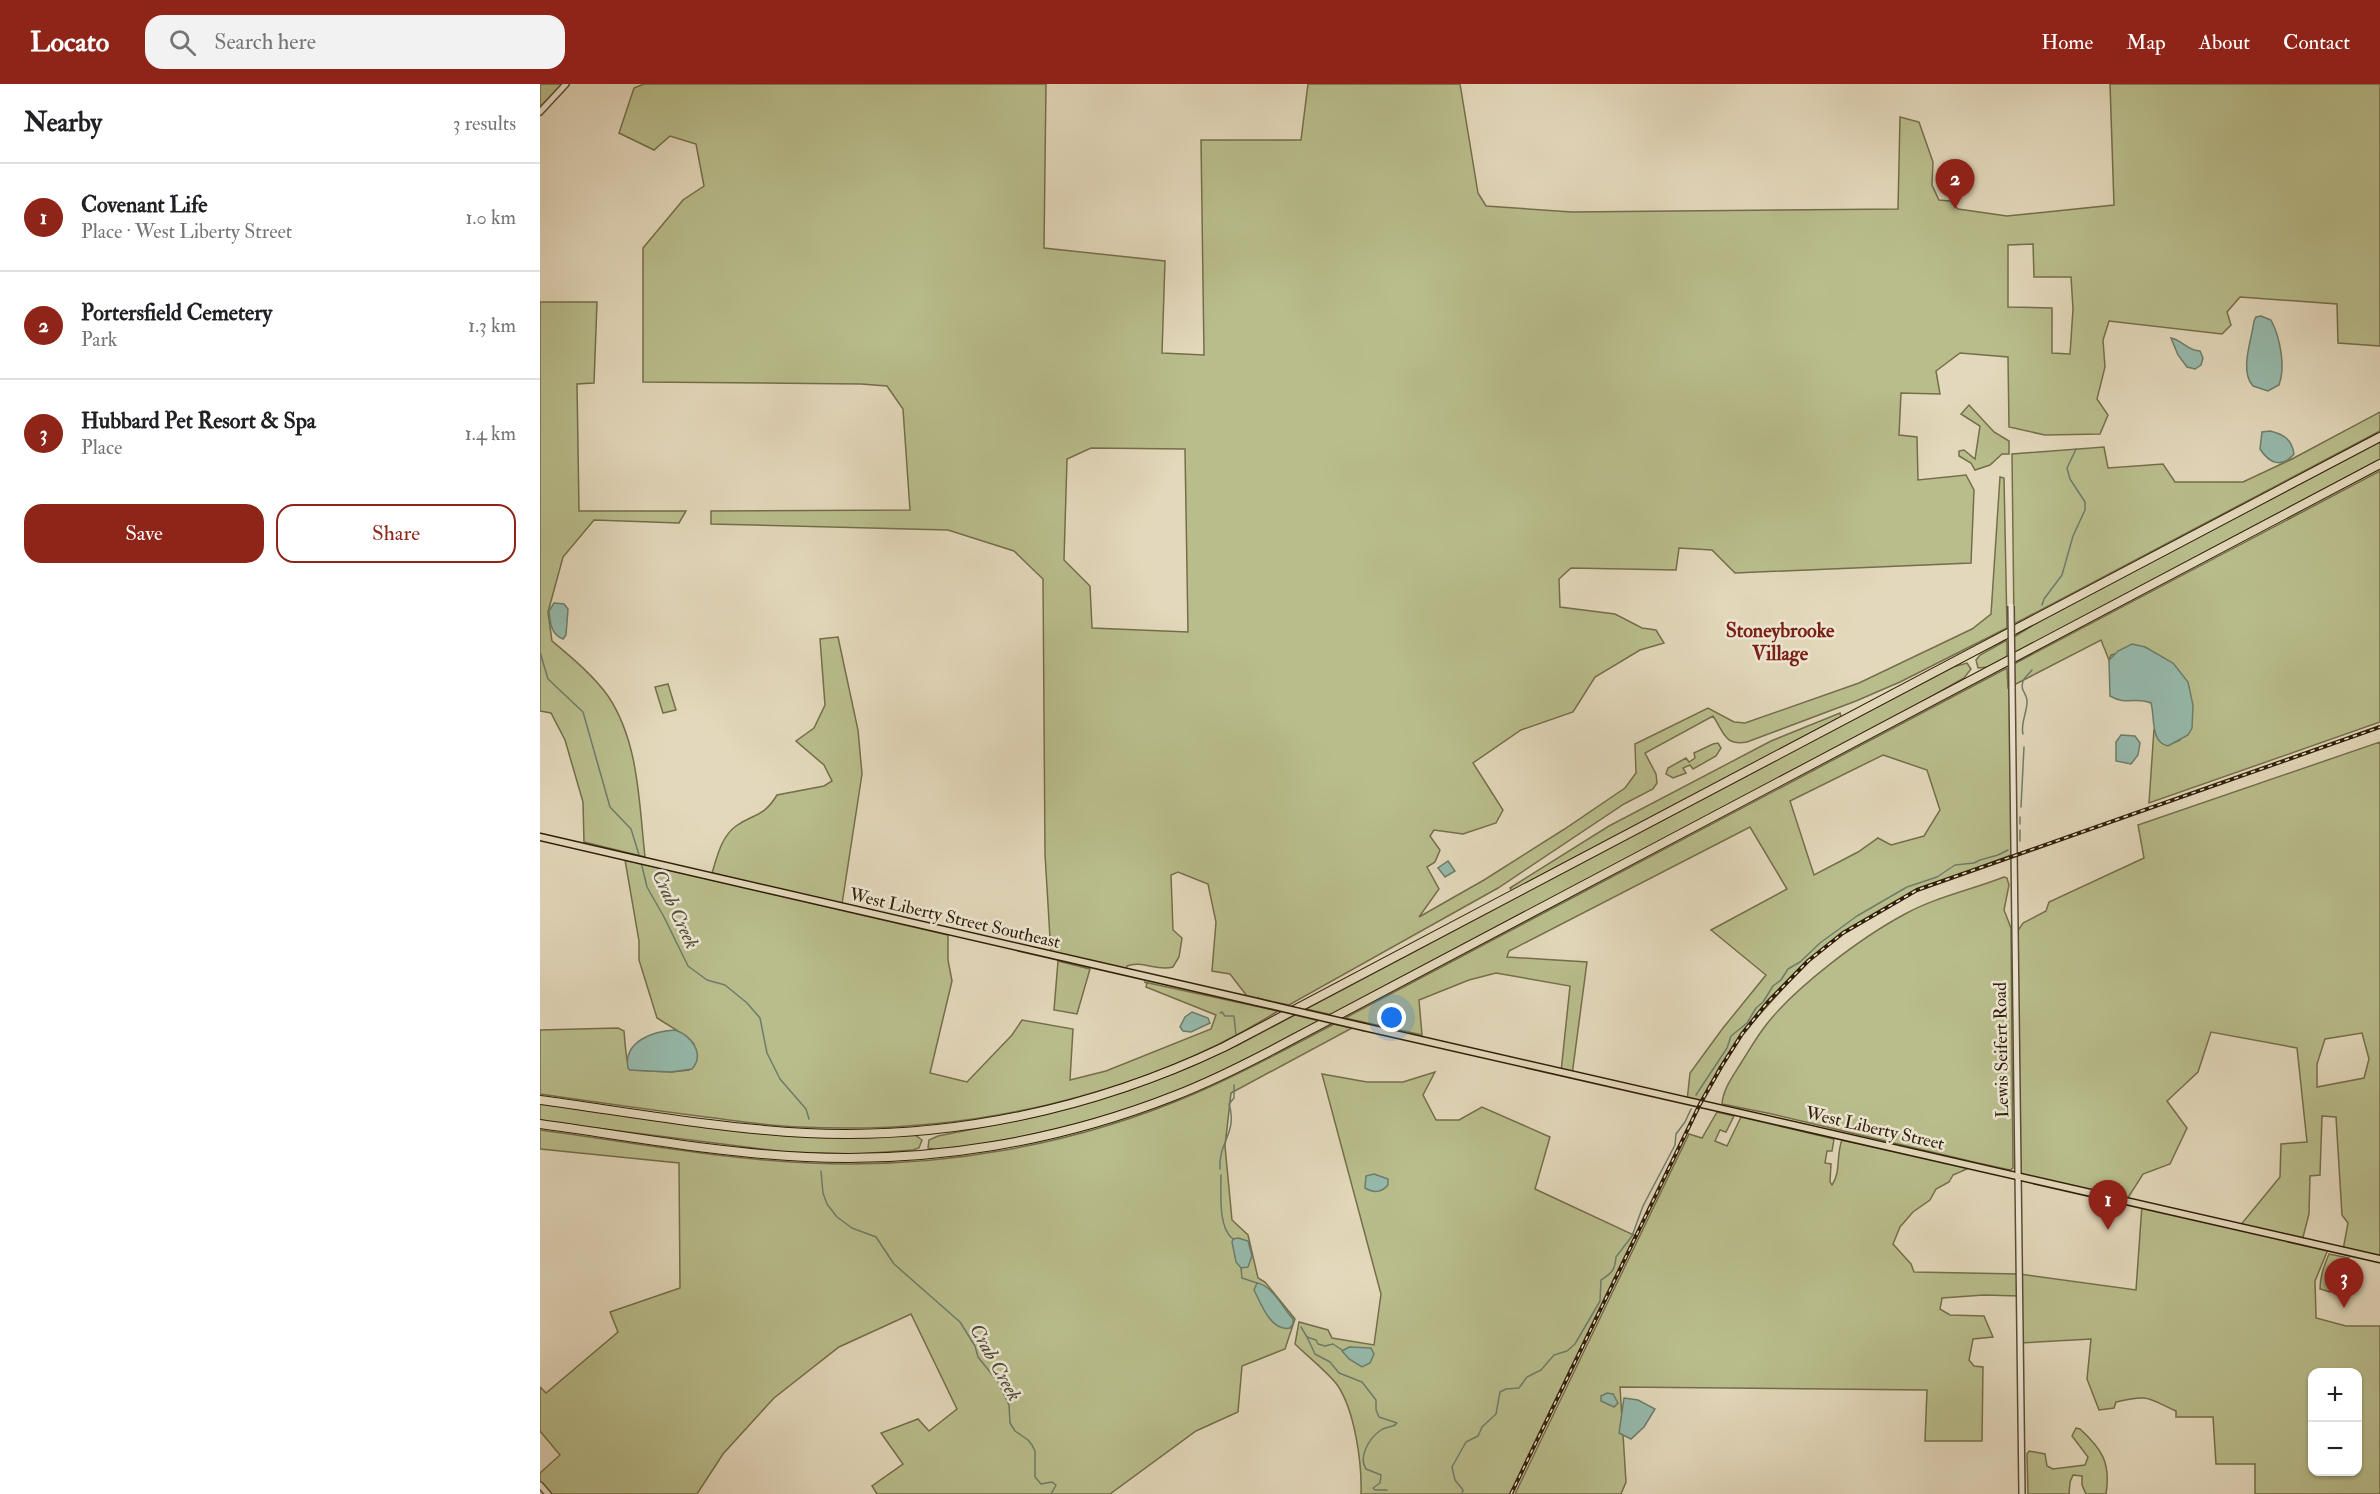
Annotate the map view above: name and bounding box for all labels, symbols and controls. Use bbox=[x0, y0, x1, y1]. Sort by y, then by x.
search box bbox=[145, 15, 565, 69]
text: Locato bbox=[30, 25, 109, 60]
icon: search bbox=[166, 26, 199, 59]
text: Search here bbox=[214, 28, 316, 56]
text: Home bbox=[2041, 29, 2093, 56]
text: Map bbox=[2126, 29, 2166, 56]
text: About bbox=[2199, 29, 2250, 56]
text: Contact bbox=[2283, 29, 2350, 56]
text: Nearby bbox=[24, 107, 102, 139]
text: 3 results bbox=[453, 111, 516, 136]
pin: 2 bbox=[1936, 160, 1974, 209]
text: Covenant Life bbox=[81, 191, 207, 219]
text: 1 bbox=[40, 205, 47, 230]
text: 1.0 km bbox=[465, 205, 516, 230]
text: Place · West Liberty Street bbox=[81, 219, 292, 244]
text: Portersfield Cemetery bbox=[81, 299, 272, 327]
text: 2 bbox=[38, 313, 49, 338]
text: 1.3 km bbox=[468, 313, 516, 338]
text: Park bbox=[81, 327, 117, 352]
text: Hubbard Pet Resort & Spa bbox=[81, 407, 316, 435]
text: 3 bbox=[40, 421, 47, 446]
text: 1.4 km bbox=[465, 421, 516, 446]
text: Place bbox=[81, 435, 122, 460]
button: Save bbox=[24, 504, 264, 563]
button: Share bbox=[276, 504, 516, 563]
district label: Stoneybrooke Village bbox=[1726, 618, 1835, 667]
water label: Crab Creek bbox=[646, 866, 705, 953]
street label: West Liberty Street Southeast bbox=[846, 883, 1063, 954]
street label: Lewis Seifert Road bbox=[1989, 982, 2014, 1118]
your location bbox=[1377, 1003, 1406, 1032]
street label: West Liberty Street bbox=[1802, 1101, 1947, 1156]
pin: 1 bbox=[2088, 1180, 2128, 1230]
pin: 3 bbox=[2324, 1258, 2364, 1308]
water label: Crab Creek bbox=[964, 1319, 1027, 1405]
map controls bbox=[2308, 1368, 2362, 1476]
button: + bbox=[2308, 1368, 2362, 1422]
button: − bbox=[2308, 1422, 2362, 1476]

